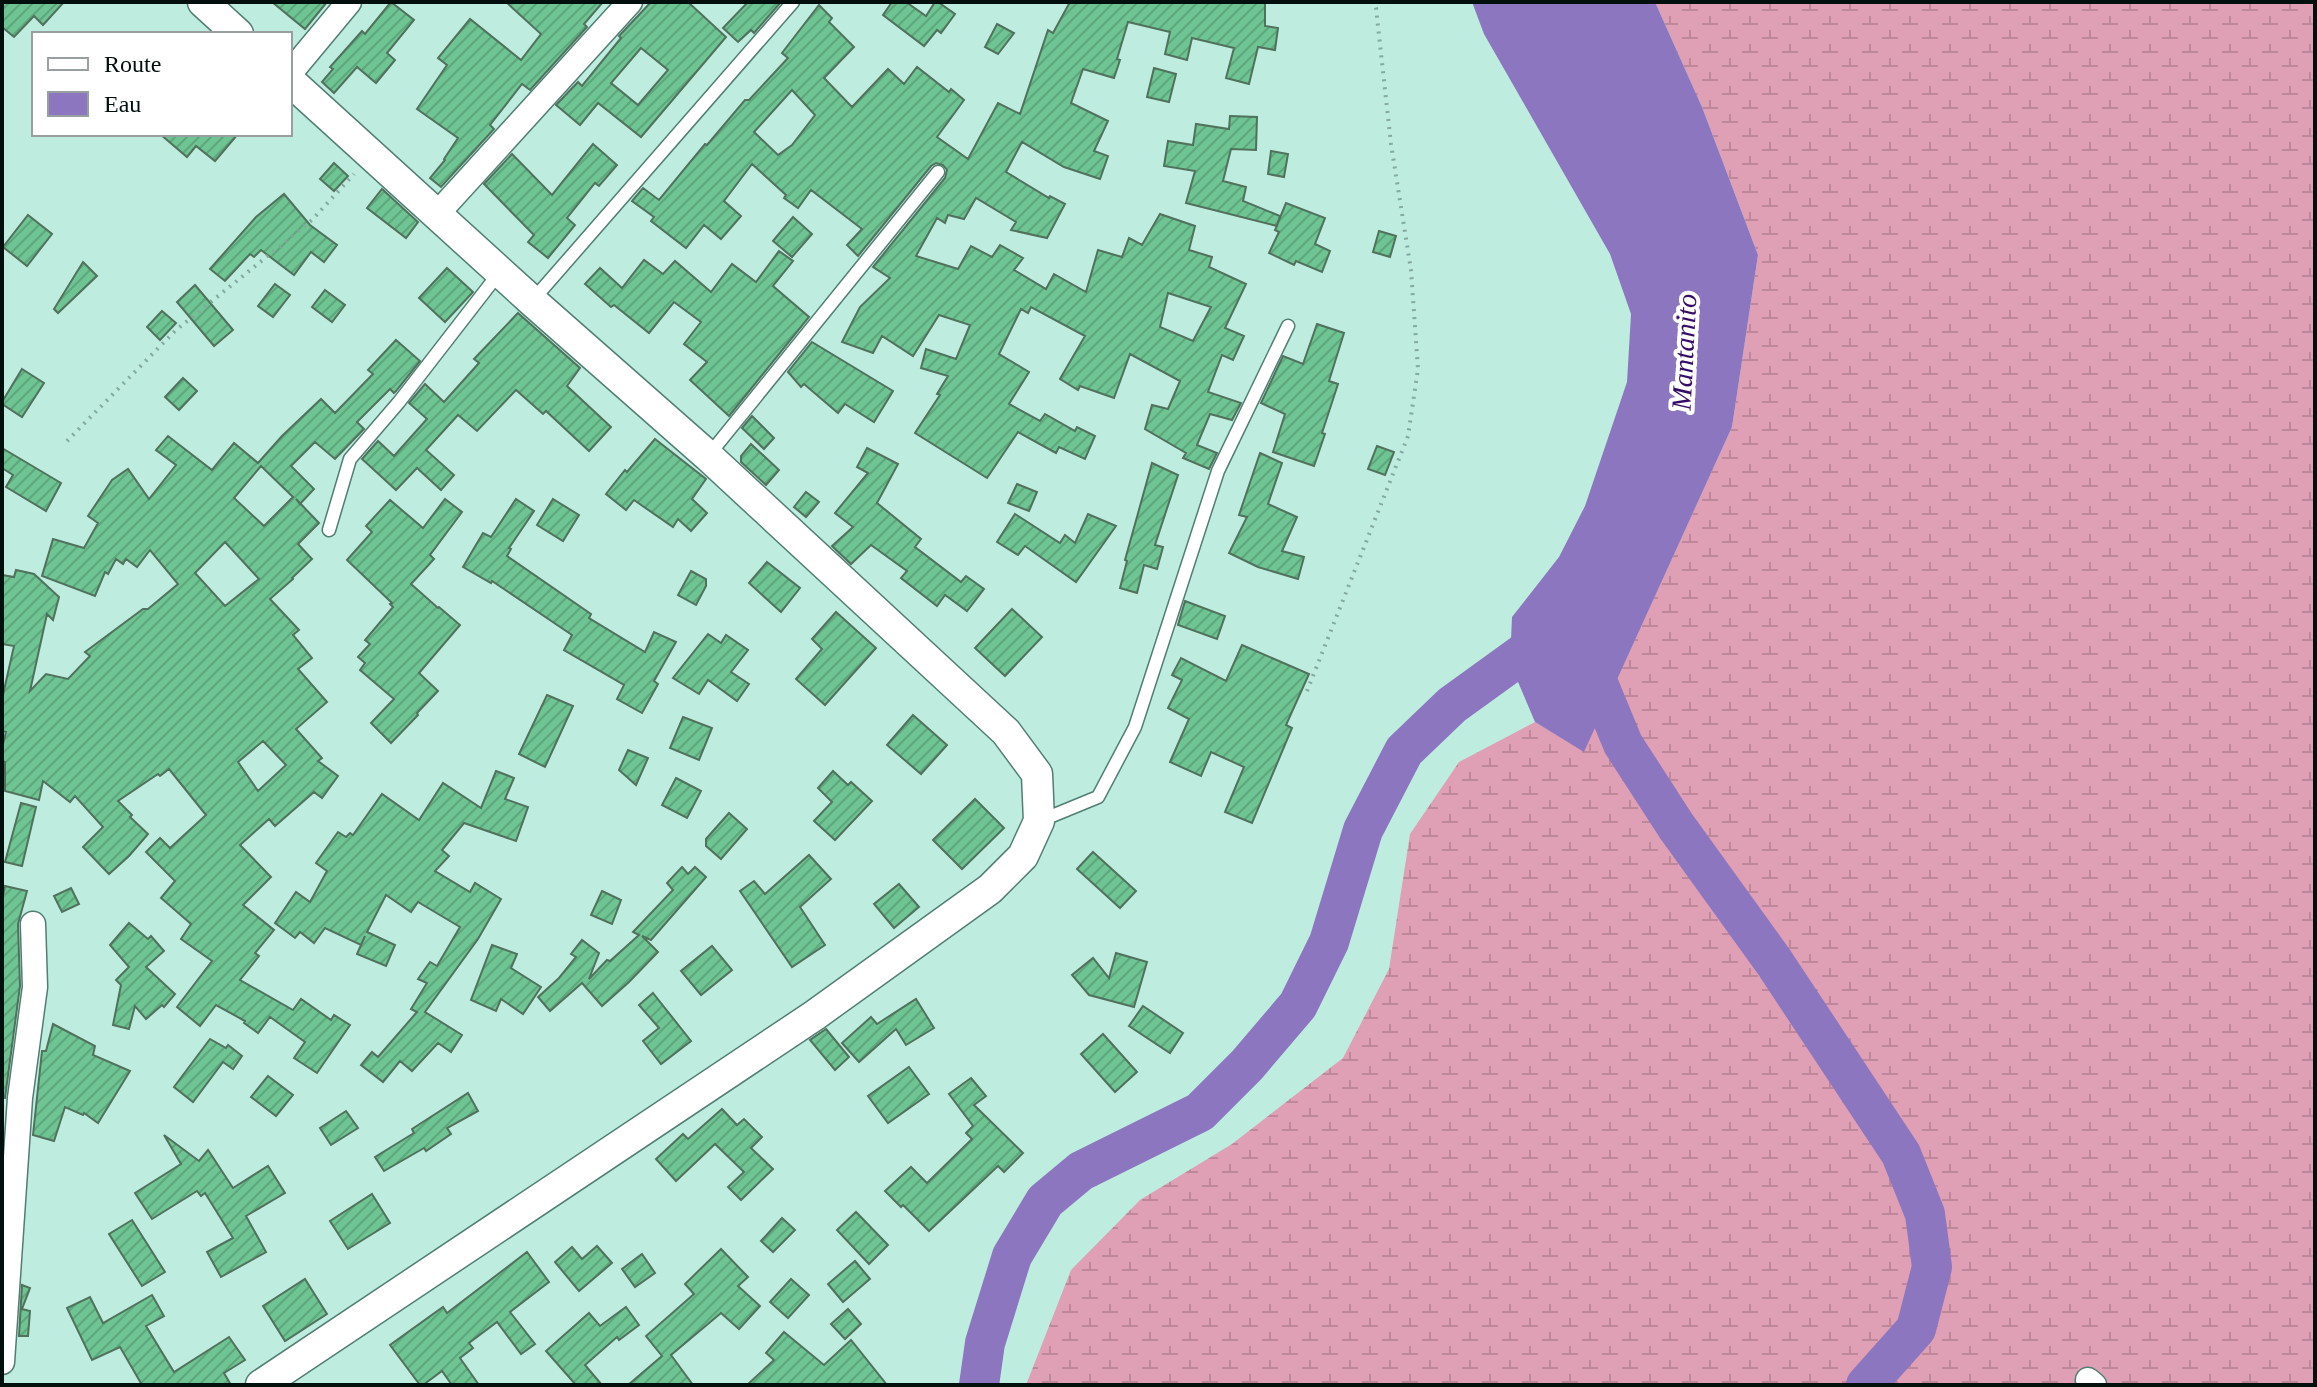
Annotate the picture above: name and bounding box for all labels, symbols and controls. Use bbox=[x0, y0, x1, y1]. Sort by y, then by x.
legend bbox=[32, 32, 292, 136]
text: Route bbox=[104, 51, 161, 77]
text: Eau bbox=[104, 91, 141, 117]
water label: Mantanito bbox=[1665, 293, 1703, 412]

